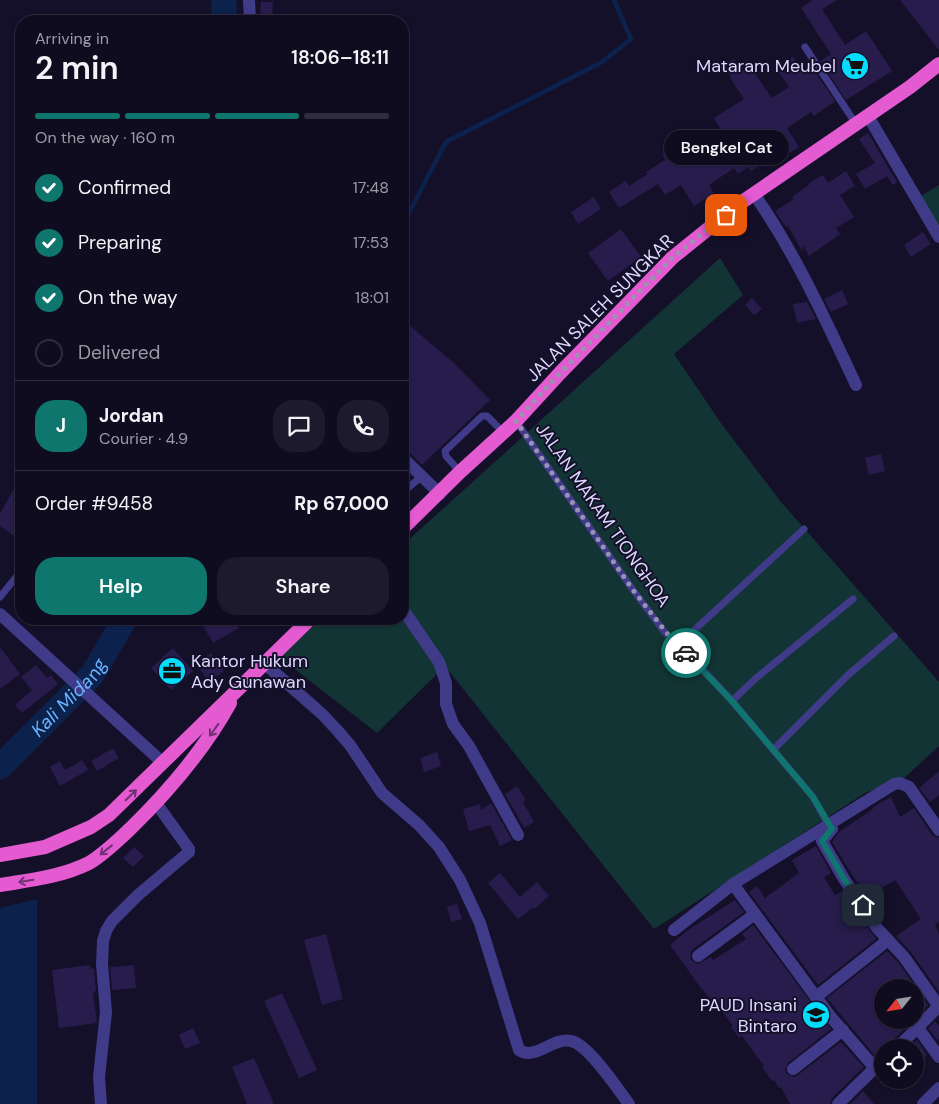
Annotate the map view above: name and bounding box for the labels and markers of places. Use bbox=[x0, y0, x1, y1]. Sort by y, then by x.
supermarket icon: Mataram Meubel bbox=[840, 51, 870, 81]
place label: Mataram Meubel bbox=[696, 54, 836, 78]
callout: Bengkel Cat bbox=[664, 130, 788, 165]
pin bbox=[705, 194, 747, 236]
place label: Kantor Hukum Ady Gunawan bbox=[191, 649, 308, 694]
office icon: Kantor Hukum Ady Gunawan bbox=[157, 656, 187, 686]
pin bbox=[842, 884, 884, 926]
place label: PAUD Insani Bintaro bbox=[700, 993, 797, 1038]
school or university icon: PAUD Insani Bintaro bbox=[801, 1000, 831, 1030]

